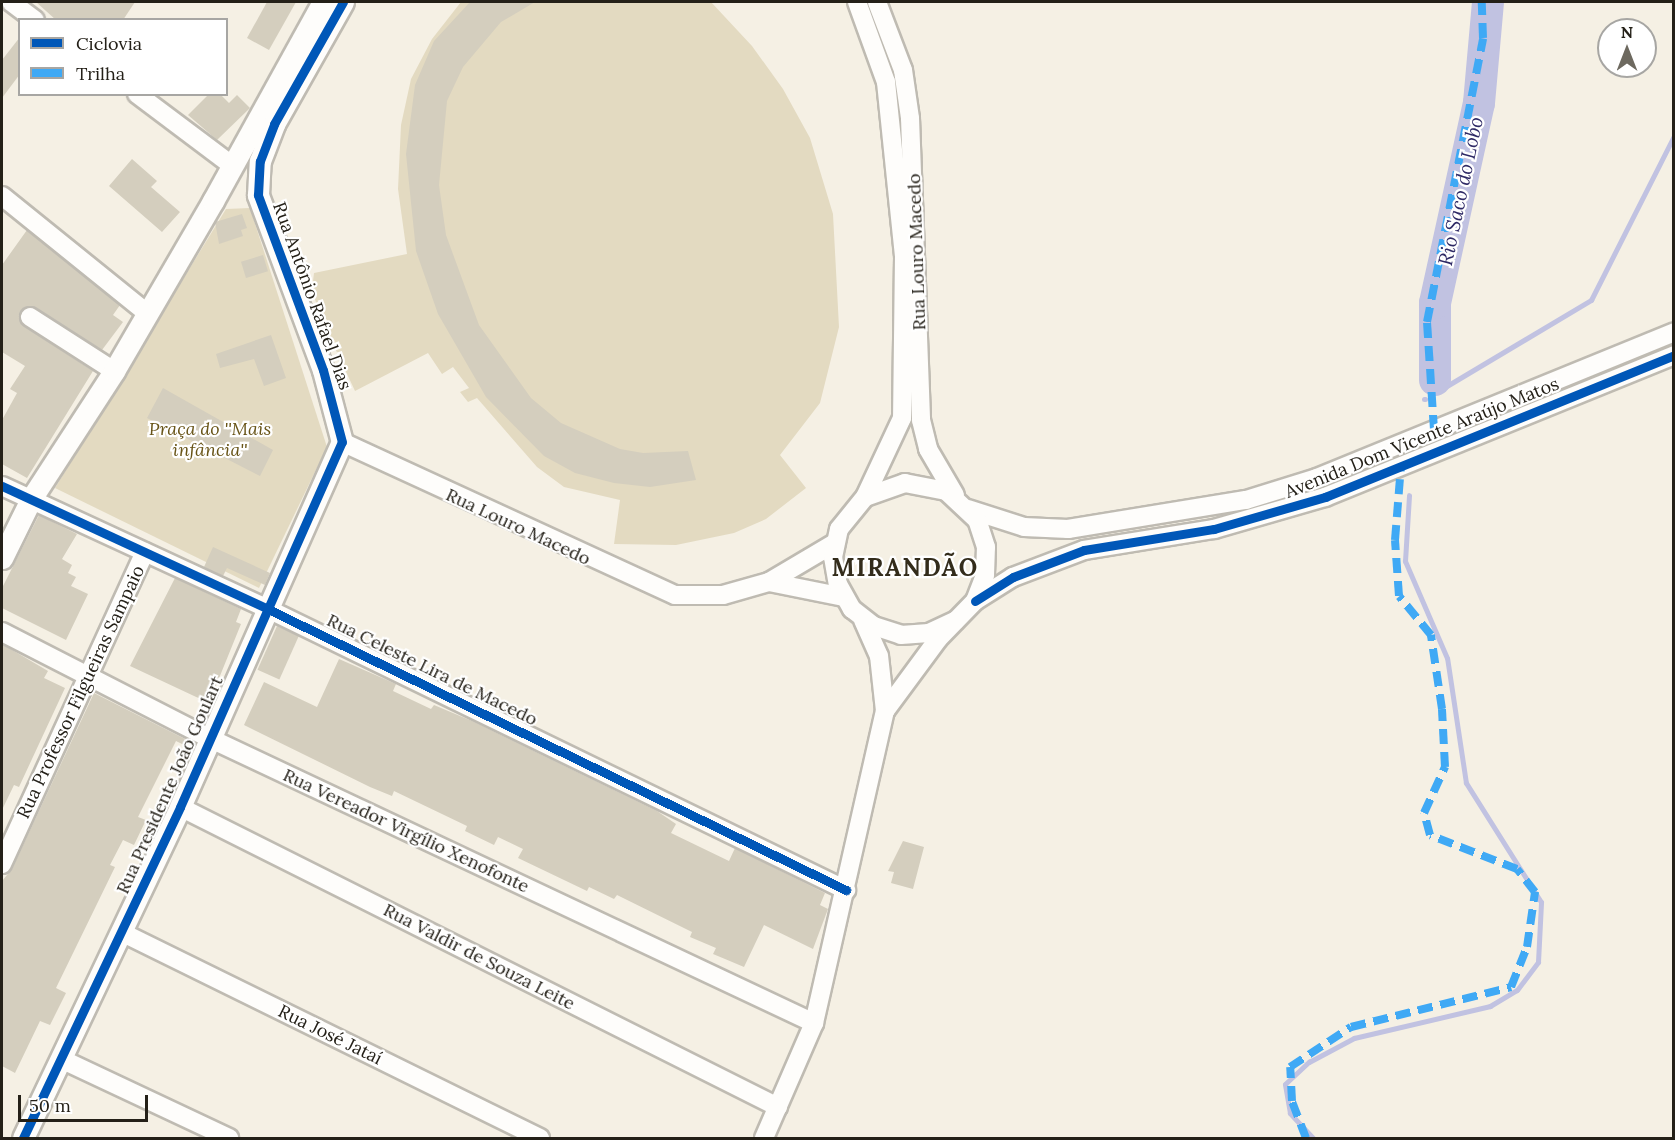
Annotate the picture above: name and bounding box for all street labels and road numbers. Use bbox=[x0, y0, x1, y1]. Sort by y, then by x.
street label: Rua Louro Macedo bbox=[903, 173, 931, 331]
street label: Rua Antônio Rafael Dias bbox=[268, 199, 356, 393]
street label: Avenida Dom Vicente Araújo Matos bbox=[1282, 373, 1562, 503]
street label: Rua Louro Macedo bbox=[442, 484, 594, 570]
street label: Rua Professor Filgueiras Sampaio bbox=[13, 562, 149, 822]
street label: Rua Celeste Lira de Macedo bbox=[323, 610, 541, 730]
street label: Rua Presidente João Goulart bbox=[112, 673, 228, 897]
street label: Rua Vereador Virgílio Xenofonte bbox=[279, 764, 533, 898]
street label: Rua Valdir de Souza Leite bbox=[380, 899, 578, 1015]
street label: Rua José Jataí bbox=[274, 1001, 386, 1069]

